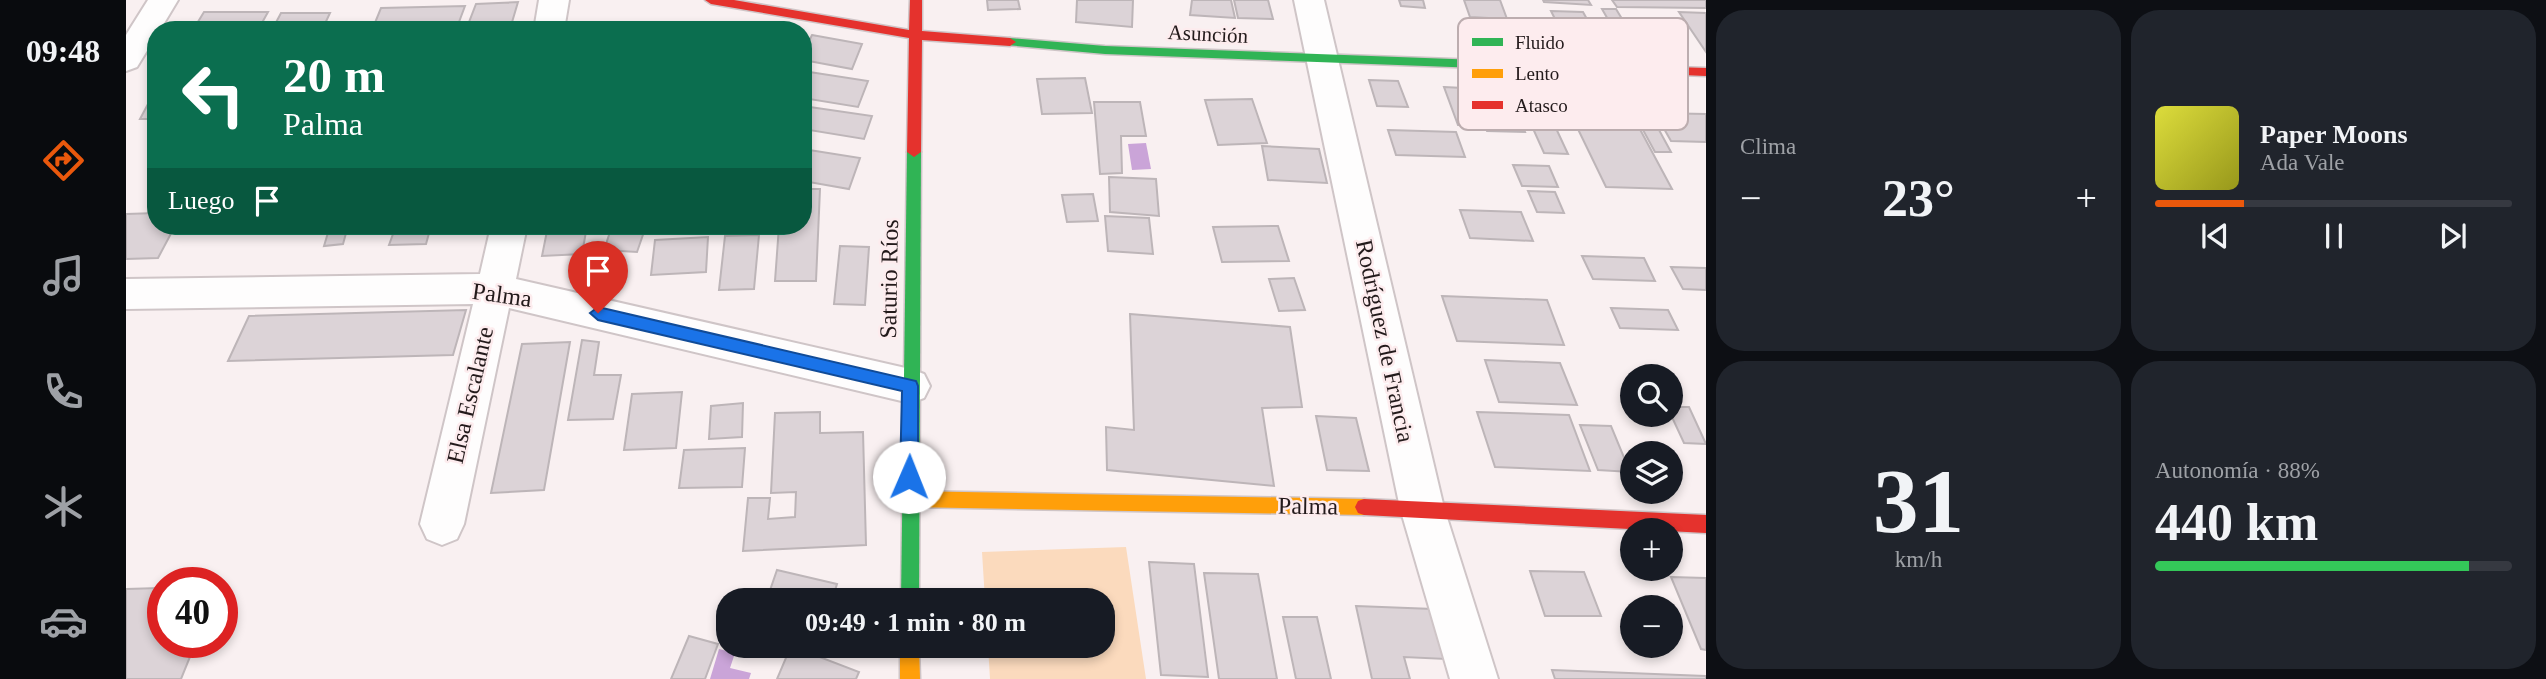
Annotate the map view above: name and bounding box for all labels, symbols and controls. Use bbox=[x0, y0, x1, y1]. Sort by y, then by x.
legend bbox=[1458, 18, 1688, 130]
street label: Asunción bbox=[1167, 20, 1249, 48]
text: Fluido bbox=[1515, 32, 1565, 53]
text: 09:48 bbox=[26, 33, 100, 69]
text: 20 m bbox=[283, 48, 385, 103]
icon: left bbox=[168, 49, 259, 140]
text: Lento bbox=[1515, 63, 1559, 84]
text: Atasco bbox=[1515, 95, 1568, 116]
text: Palma bbox=[283, 106, 363, 142]
text: Paper Moons bbox=[2260, 120, 2408, 149]
text: Clima bbox=[1740, 134, 1796, 159]
icon: directions bbox=[39, 136, 88, 185]
text: Ada Vale bbox=[2260, 150, 2345, 175]
text: 23° bbox=[1882, 170, 1955, 227]
text: − bbox=[1740, 177, 1761, 219]
text: + bbox=[2076, 177, 2097, 219]
icon: arrive bbox=[248, 182, 286, 220]
text: Luego bbox=[168, 186, 234, 215]
icon: previous bbox=[2196, 217, 2234, 255]
icon: pause bbox=[2315, 217, 2353, 255]
icon: next bbox=[2434, 217, 2472, 255]
street label: Saturio Ríos bbox=[875, 219, 903, 339]
street label: Rodríguez de Francia bbox=[1351, 237, 1419, 445]
pin bbox=[568, 241, 628, 313]
icon: music bbox=[39, 251, 88, 300]
icon: arrive bbox=[579, 252, 617, 290]
street label: Palma bbox=[470, 278, 534, 312]
street label: Elsa Escalante bbox=[442, 324, 498, 466]
map controls bbox=[1620, 364, 1683, 658]
button: search bbox=[1620, 364, 1683, 427]
icon: phone bbox=[39, 367, 88, 416]
position arrow bbox=[872, 440, 946, 514]
button: layers bbox=[1620, 441, 1683, 504]
text: 31 bbox=[1873, 451, 1964, 552]
text: Autonomía · 88% bbox=[2155, 458, 2320, 483]
icon: climate bbox=[39, 482, 88, 531]
street label: Palma bbox=[1278, 492, 1339, 520]
text: 440 km bbox=[2155, 494, 2318, 551]
button: + bbox=[1620, 518, 1683, 581]
text: km/h bbox=[1895, 547, 1942, 572]
speed limit sign: 40 bbox=[147, 567, 238, 658]
button: − bbox=[1620, 595, 1683, 658]
icon: car bbox=[39, 597, 88, 646]
text: 09:49 · 1 min · 80 m bbox=[805, 608, 1026, 637]

